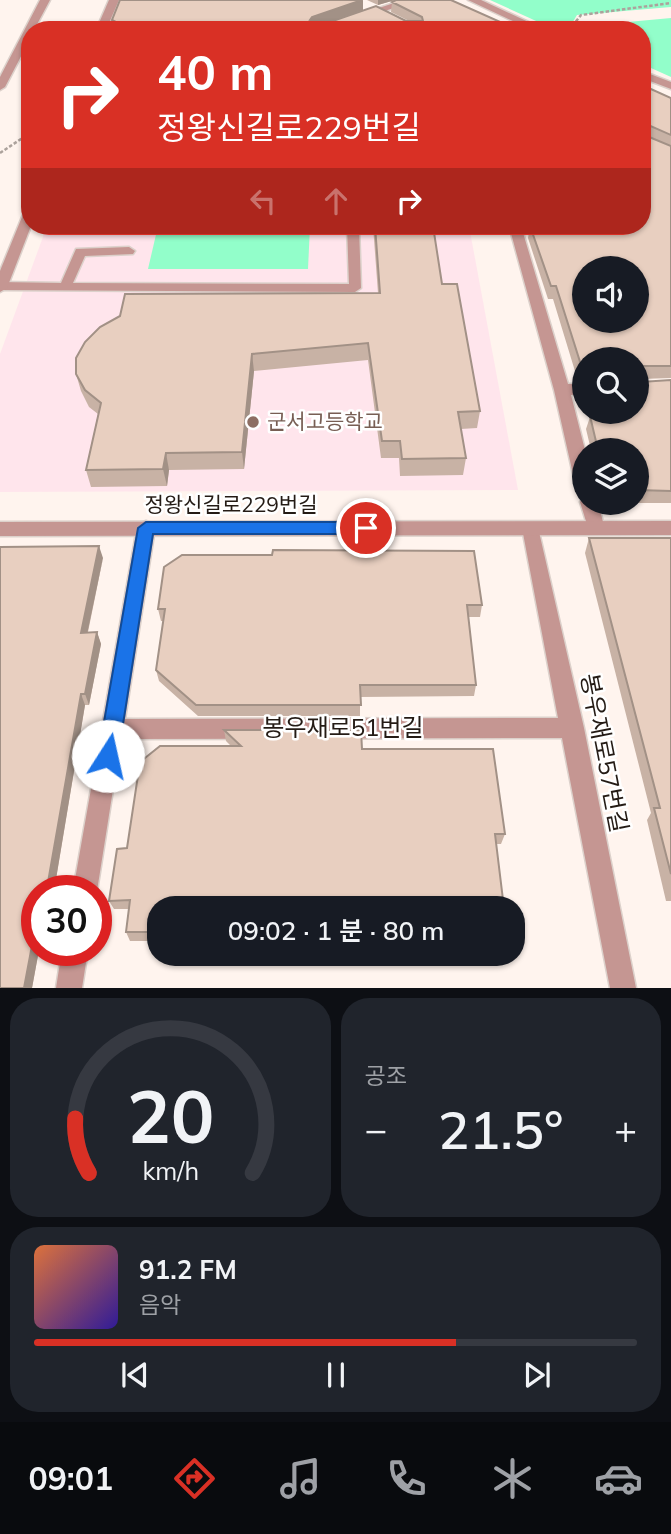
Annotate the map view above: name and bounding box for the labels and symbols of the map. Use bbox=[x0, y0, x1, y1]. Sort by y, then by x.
place label: 군서고등학교 bbox=[267, 408, 383, 434]
marker: 군서고등학교 bbox=[245, 414, 261, 430]
street label: 정왕신길로229번길 bbox=[144, 491, 318, 517]
pin bbox=[336, 498, 396, 558]
street label: 봉우재로57번길 bbox=[575, 671, 635, 835]
street label: 봉우재로51번길 bbox=[262, 712, 424, 742]
position arrow bbox=[71, 719, 145, 793]
speed limit sign: 30 bbox=[21, 875, 112, 966]

